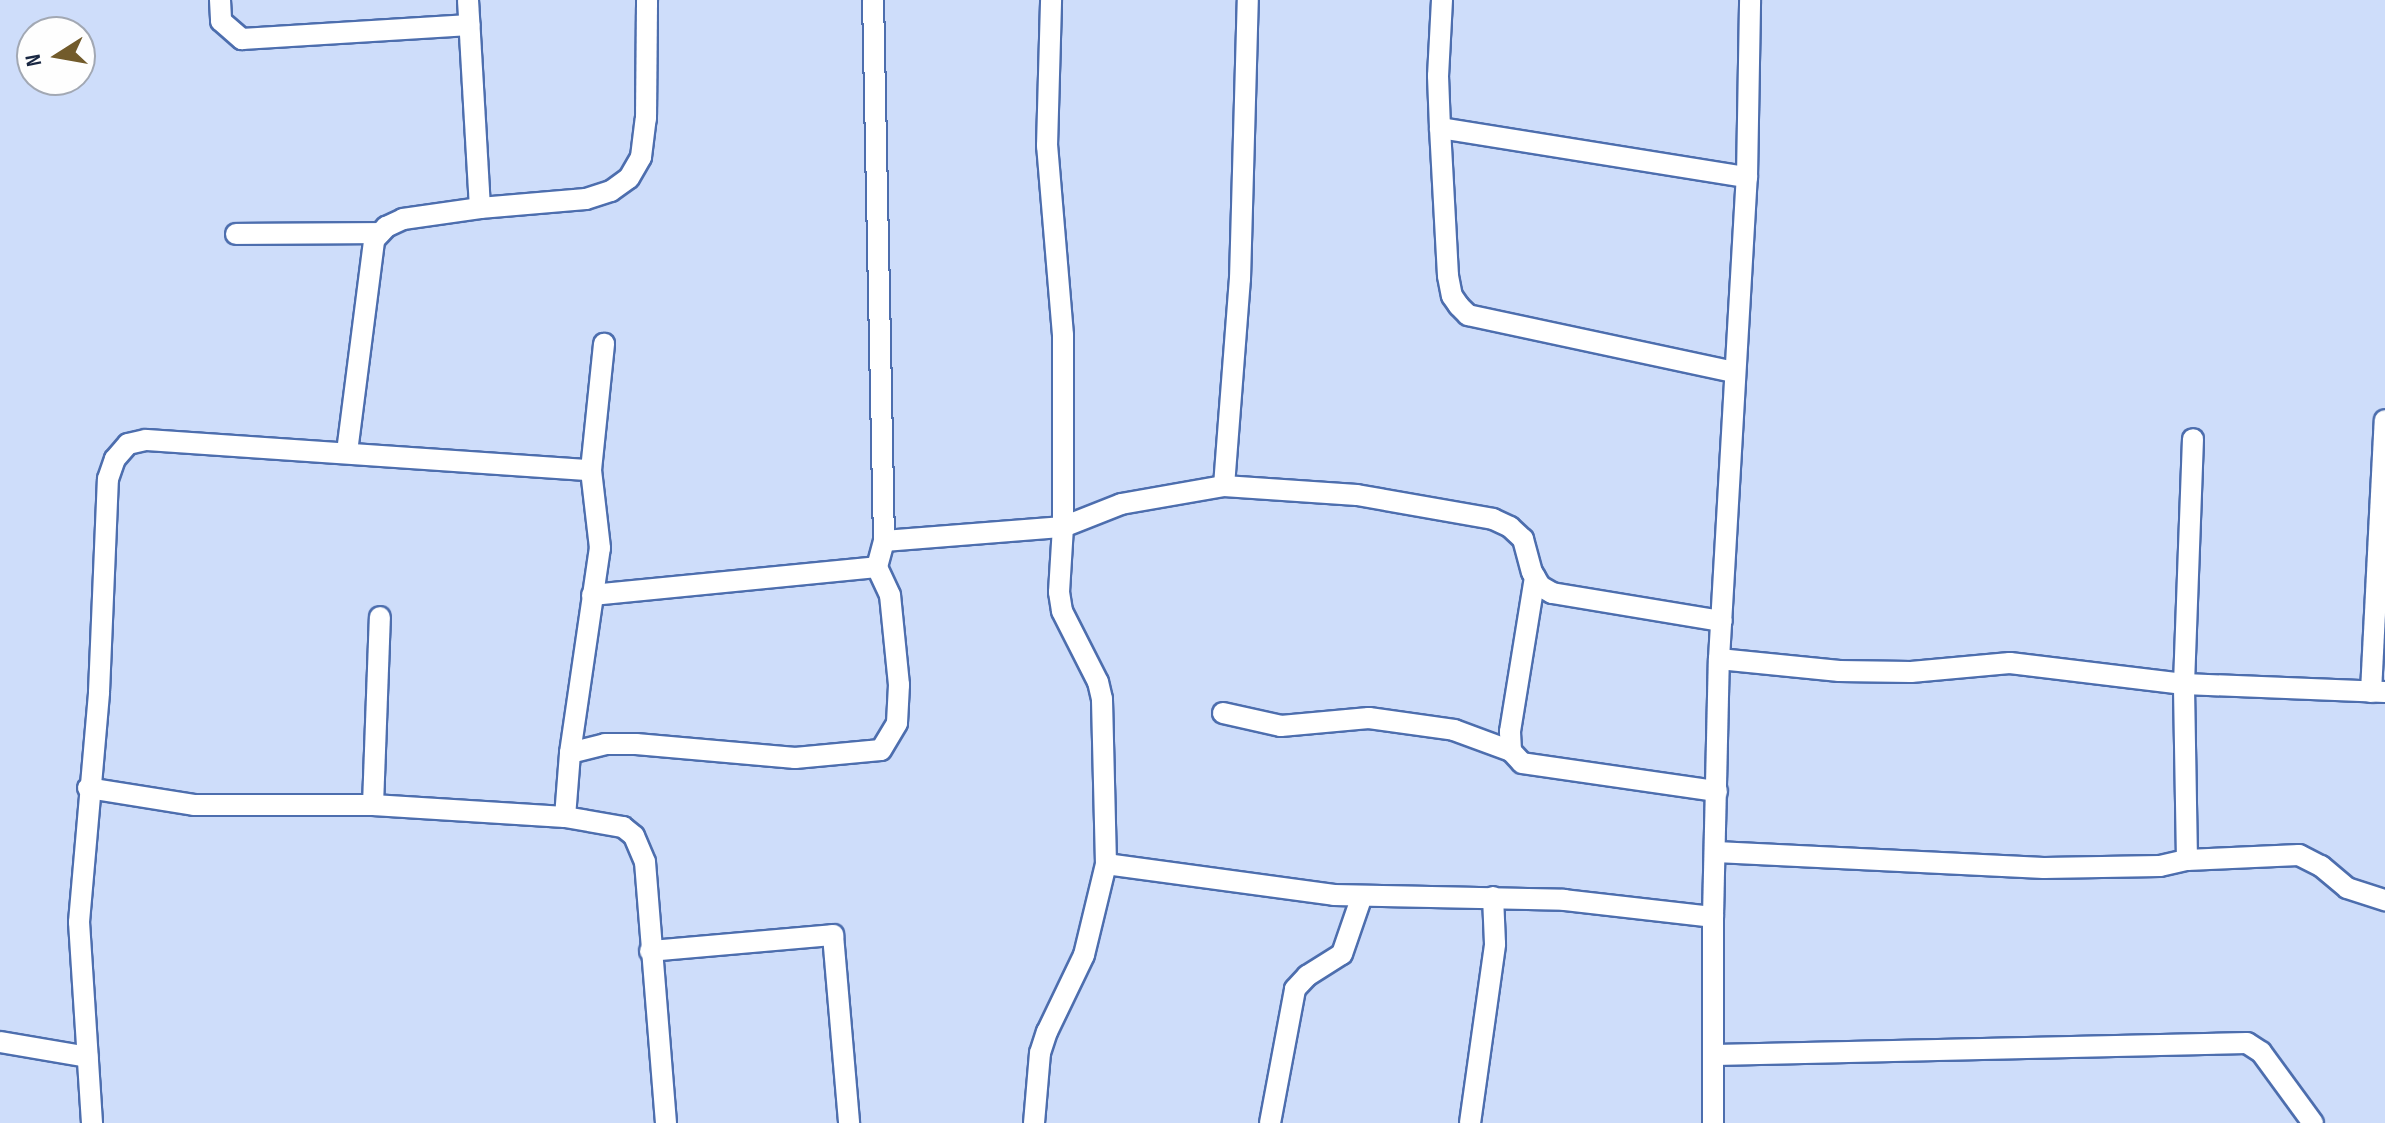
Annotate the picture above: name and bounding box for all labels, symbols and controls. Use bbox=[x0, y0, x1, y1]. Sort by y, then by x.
north arrow bbox=[16, 16, 96, 96]
text: N bbox=[20, 52, 48, 69]

